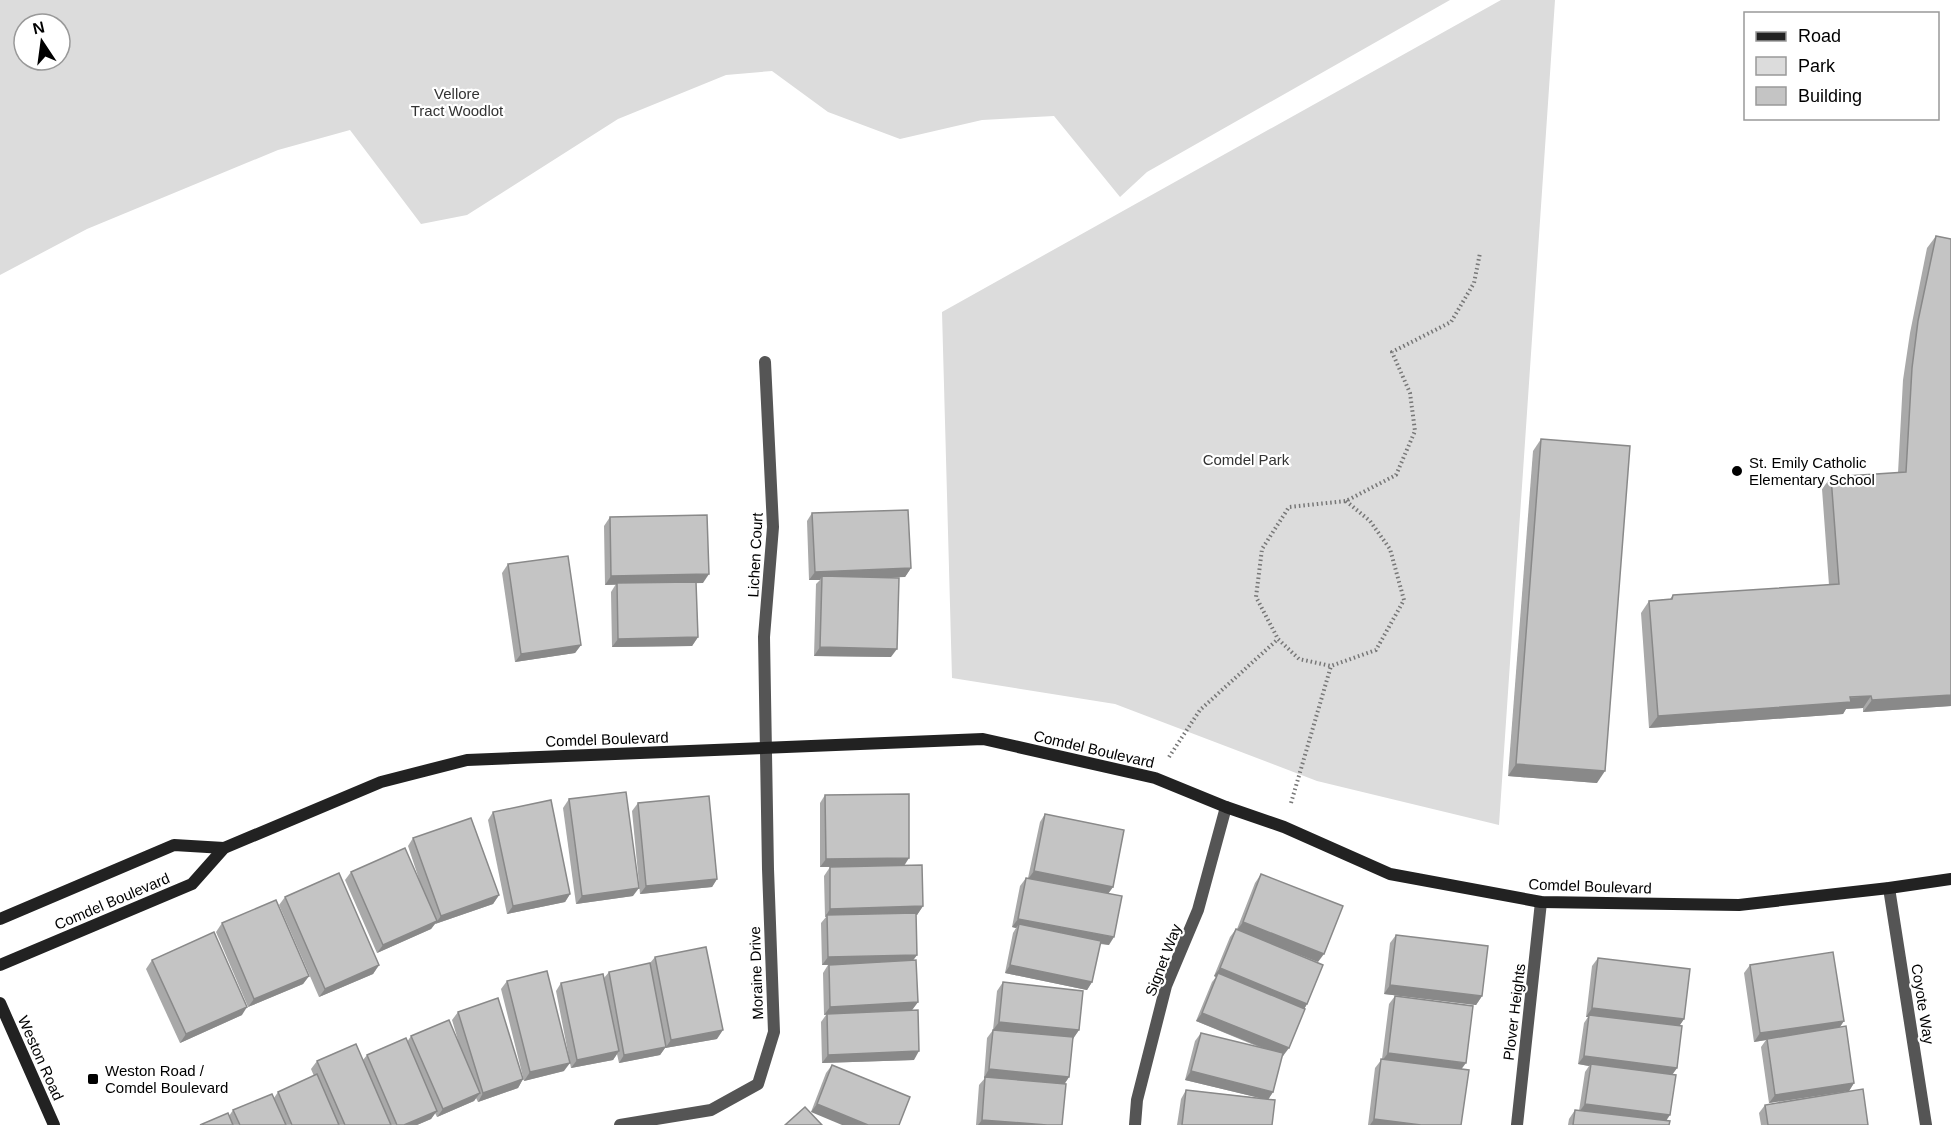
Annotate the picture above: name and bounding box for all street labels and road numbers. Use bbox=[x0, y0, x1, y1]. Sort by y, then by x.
street label: Lichen Court bbox=[744, 511, 766, 598]
street label: Comdel Boulevard bbox=[1032, 727, 1156, 771]
street label: Comdel Boulevard bbox=[545, 728, 669, 750]
street label: Comdel Boulevard bbox=[52, 869, 172, 933]
street label: Comdel Boulevard bbox=[1528, 875, 1652, 897]
street label: Signet Way bbox=[1141, 921, 1185, 999]
street label: Moraine Drive bbox=[746, 926, 766, 1020]
street label: Plover Heights bbox=[1500, 963, 1528, 1061]
street label: Coyote Way bbox=[1908, 963, 1938, 1046]
street label: Weston Road bbox=[15, 1013, 67, 1103]

